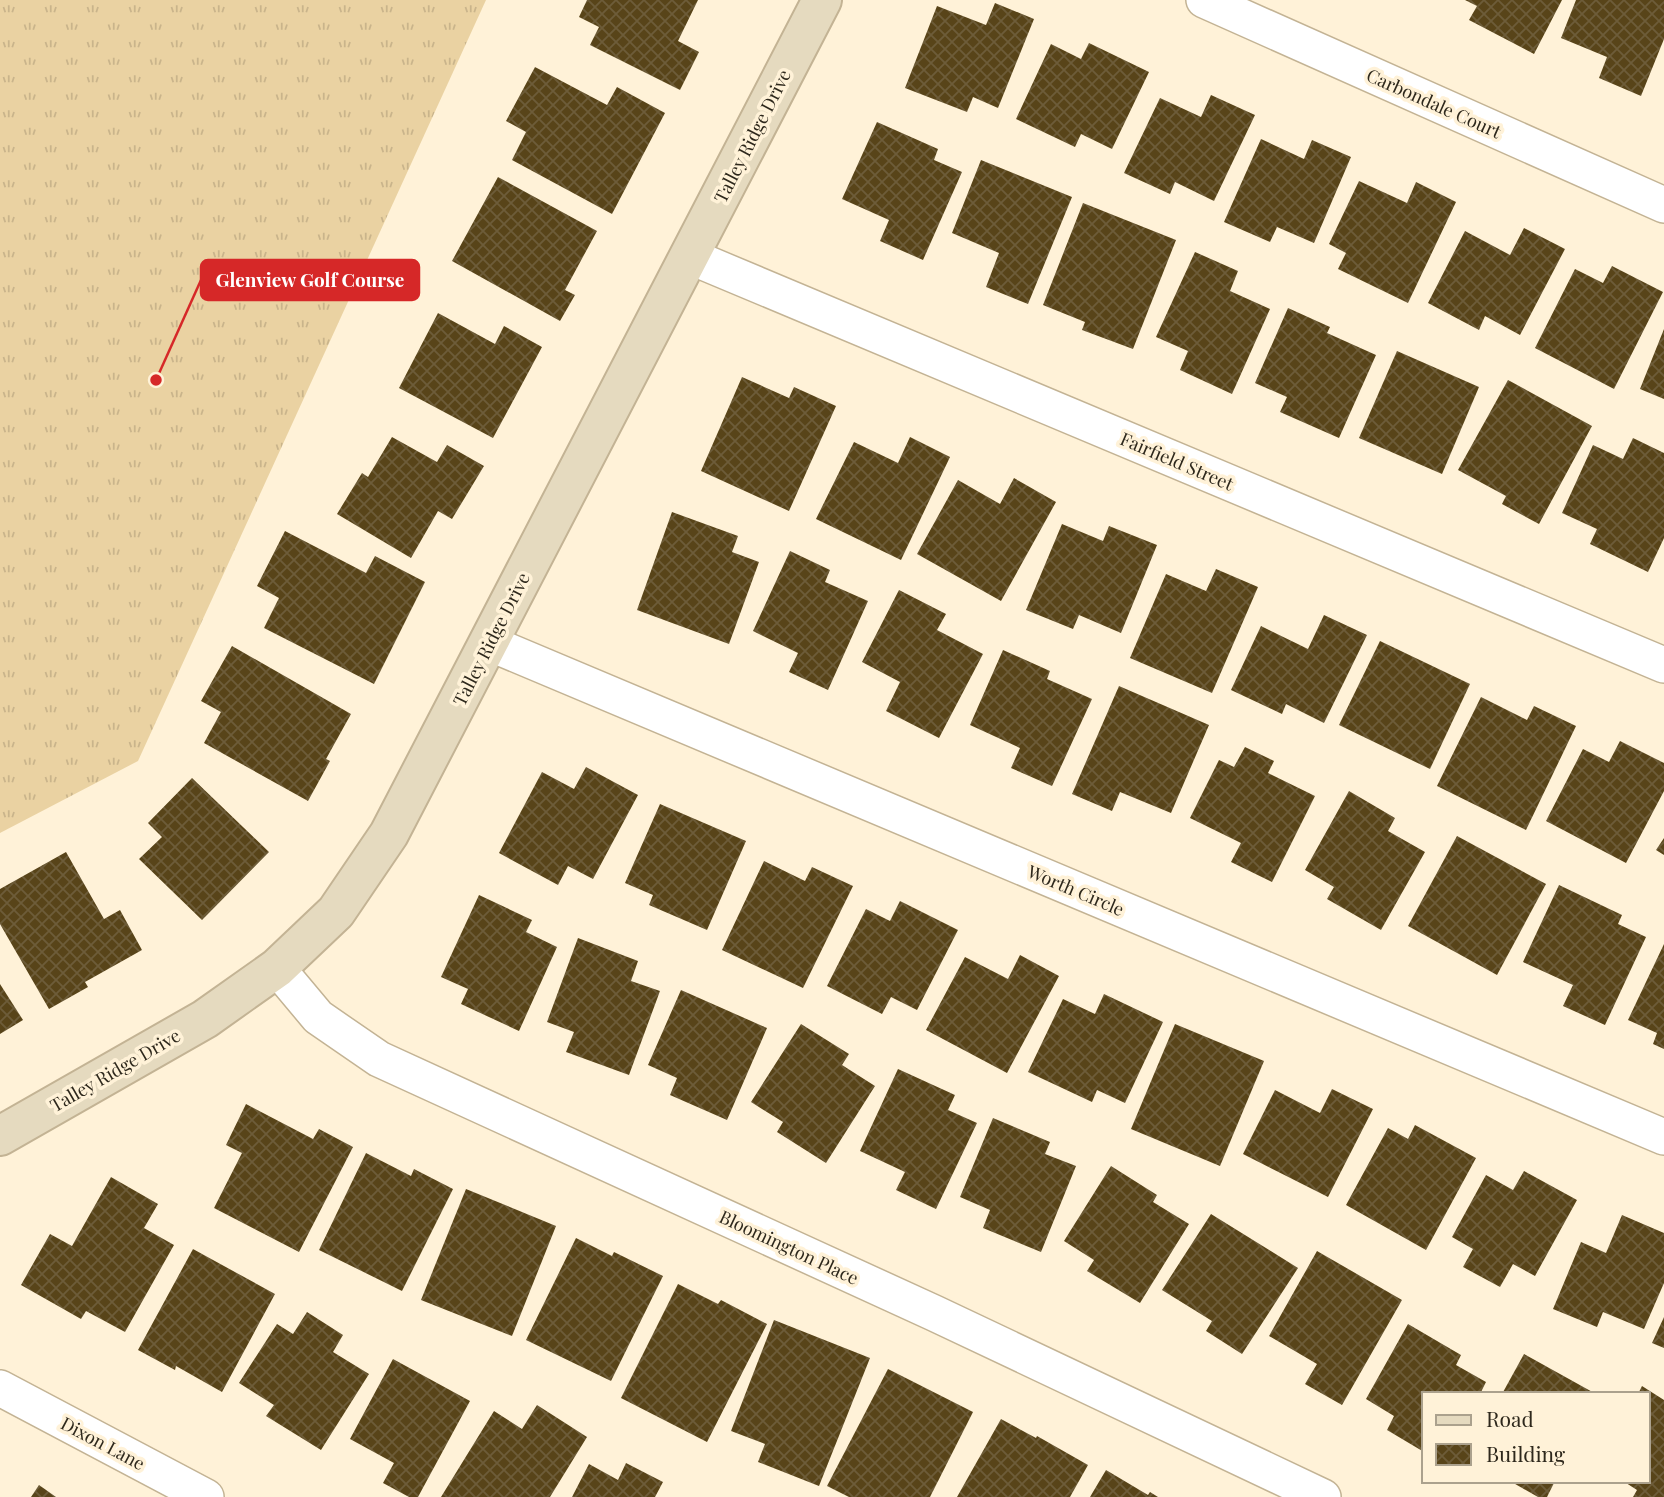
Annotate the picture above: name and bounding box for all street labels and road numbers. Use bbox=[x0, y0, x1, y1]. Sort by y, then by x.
street label: Carbondale Court bbox=[1363, 63, 1506, 144]
street label: Talley Ridge Drive bbox=[708, 65, 796, 207]
street label: Fairfield Street bbox=[1117, 426, 1238, 496]
street label: Talley Ridge Drive bbox=[447, 568, 535, 710]
street label: Worth Circle bbox=[1023, 859, 1128, 921]
street label: Talley Ridge Drive bbox=[46, 1023, 184, 1117]
street label: Bloomington Place bbox=[716, 1204, 862, 1290]
street label: Dixon Lane bbox=[57, 1411, 149, 1475]

